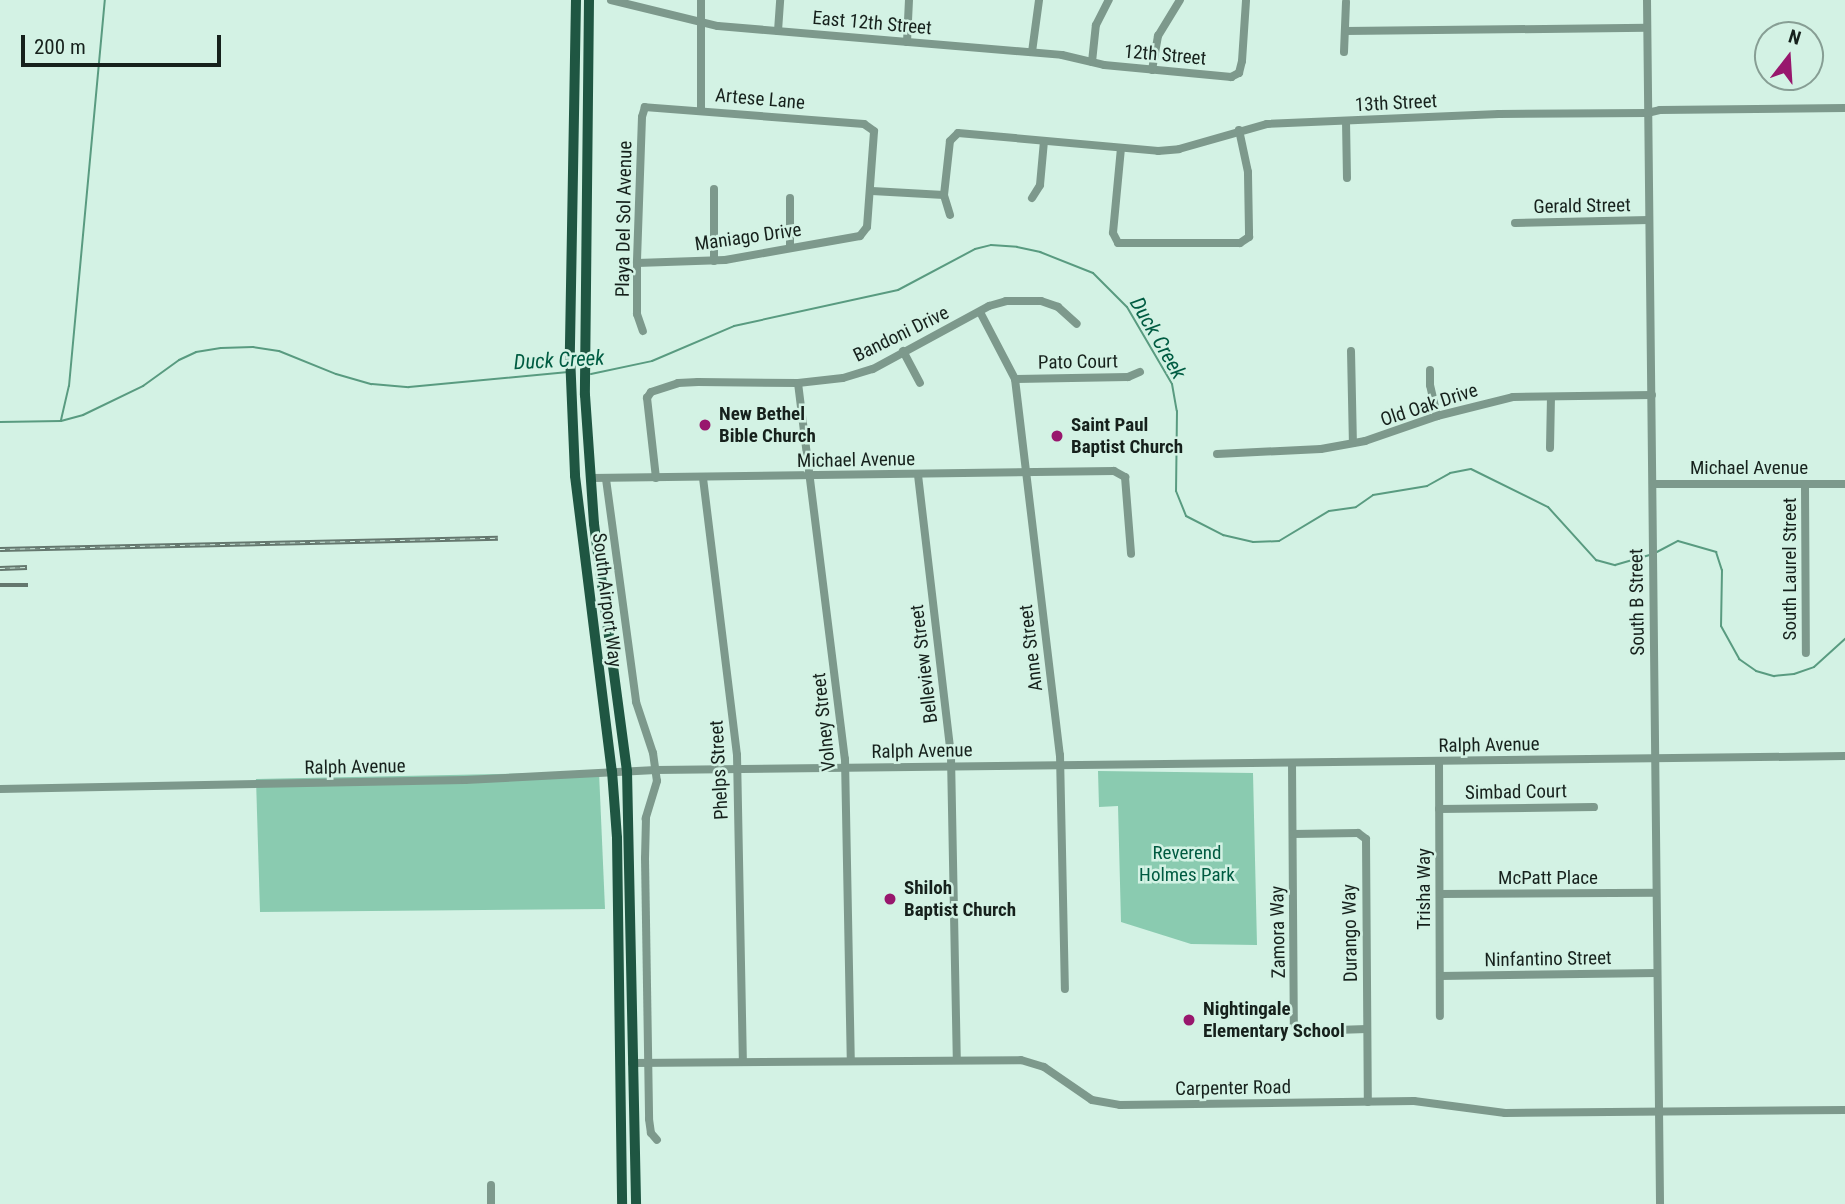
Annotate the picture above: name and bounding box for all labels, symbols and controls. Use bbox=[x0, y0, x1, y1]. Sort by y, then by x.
street label: East 12th Street bbox=[811, 6, 933, 40]
scale bar bbox=[24, 21, 224, 65]
north arrow bbox=[1754, 21, 1824, 91]
text: N bbox=[1786, 25, 1804, 50]
text: 200 m bbox=[34, 35, 86, 59]
street label: 12th Street bbox=[1123, 40, 1207, 70]
street label: Artese Lane bbox=[714, 84, 806, 114]
street label: 13th Street bbox=[1354, 89, 1438, 117]
street label: Playa Del Sol Avenue bbox=[611, 141, 637, 297]
street label: Gerald Street bbox=[1533, 194, 1631, 218]
street label: Maniago Drive bbox=[693, 218, 803, 256]
water label: Duck Creek bbox=[1124, 292, 1192, 384]
street label: Bandoni Drive bbox=[850, 301, 952, 367]
water label: Duck Creek bbox=[513, 345, 605, 375]
street label: Pato Court bbox=[1038, 350, 1118, 374]
street label: Old Oak Drive bbox=[1377, 379, 1481, 431]
place label: New Bethel Bible Church bbox=[719, 403, 816, 447]
place label: Saint Paul Baptist Church bbox=[1071, 414, 1183, 458]
marker: New Bethel Bible Church bbox=[697, 417, 713, 433]
marker: Saint Paul Baptist Church bbox=[1049, 428, 1065, 444]
street label: Michael Avenue bbox=[797, 448, 915, 472]
street label: Michael Avenue bbox=[1690, 457, 1808, 479]
street label: South Laurel Street bbox=[1779, 498, 1801, 640]
street label: South Airport Way bbox=[587, 532, 627, 668]
street label: South B Street bbox=[1625, 548, 1649, 656]
street label: Belleview Street bbox=[905, 603, 943, 725]
street label: Anne Street bbox=[1014, 603, 1048, 693]
street label: Volney Street bbox=[807, 672, 841, 772]
street label: Phelps Street bbox=[705, 720, 733, 820]
street label: Ralph Avenue bbox=[1438, 733, 1540, 757]
street label: Ralph Avenue bbox=[871, 739, 973, 763]
street label: Ralph Avenue bbox=[304, 755, 406, 779]
street label: Simbad Court bbox=[1465, 780, 1567, 804]
park label: Reverend Holmes Park bbox=[1139, 842, 1235, 886]
street label: Trisha Way bbox=[1413, 848, 1435, 930]
street label: McPatt Place bbox=[1498, 867, 1598, 889]
place label: Shiloh Baptist Church bbox=[904, 877, 1016, 921]
street label: Durango Way bbox=[1338, 884, 1362, 982]
street label: Zamora Way bbox=[1266, 885, 1290, 979]
marker: Shiloh Baptist Church bbox=[882, 891, 898, 907]
street label: Ninfantino Street bbox=[1484, 946, 1612, 972]
place label: Nightingale Elementary School bbox=[1203, 998, 1345, 1042]
marker: Nightingale Elementary School bbox=[1181, 1012, 1197, 1028]
street label: Carpenter Road bbox=[1175, 1076, 1291, 1100]

